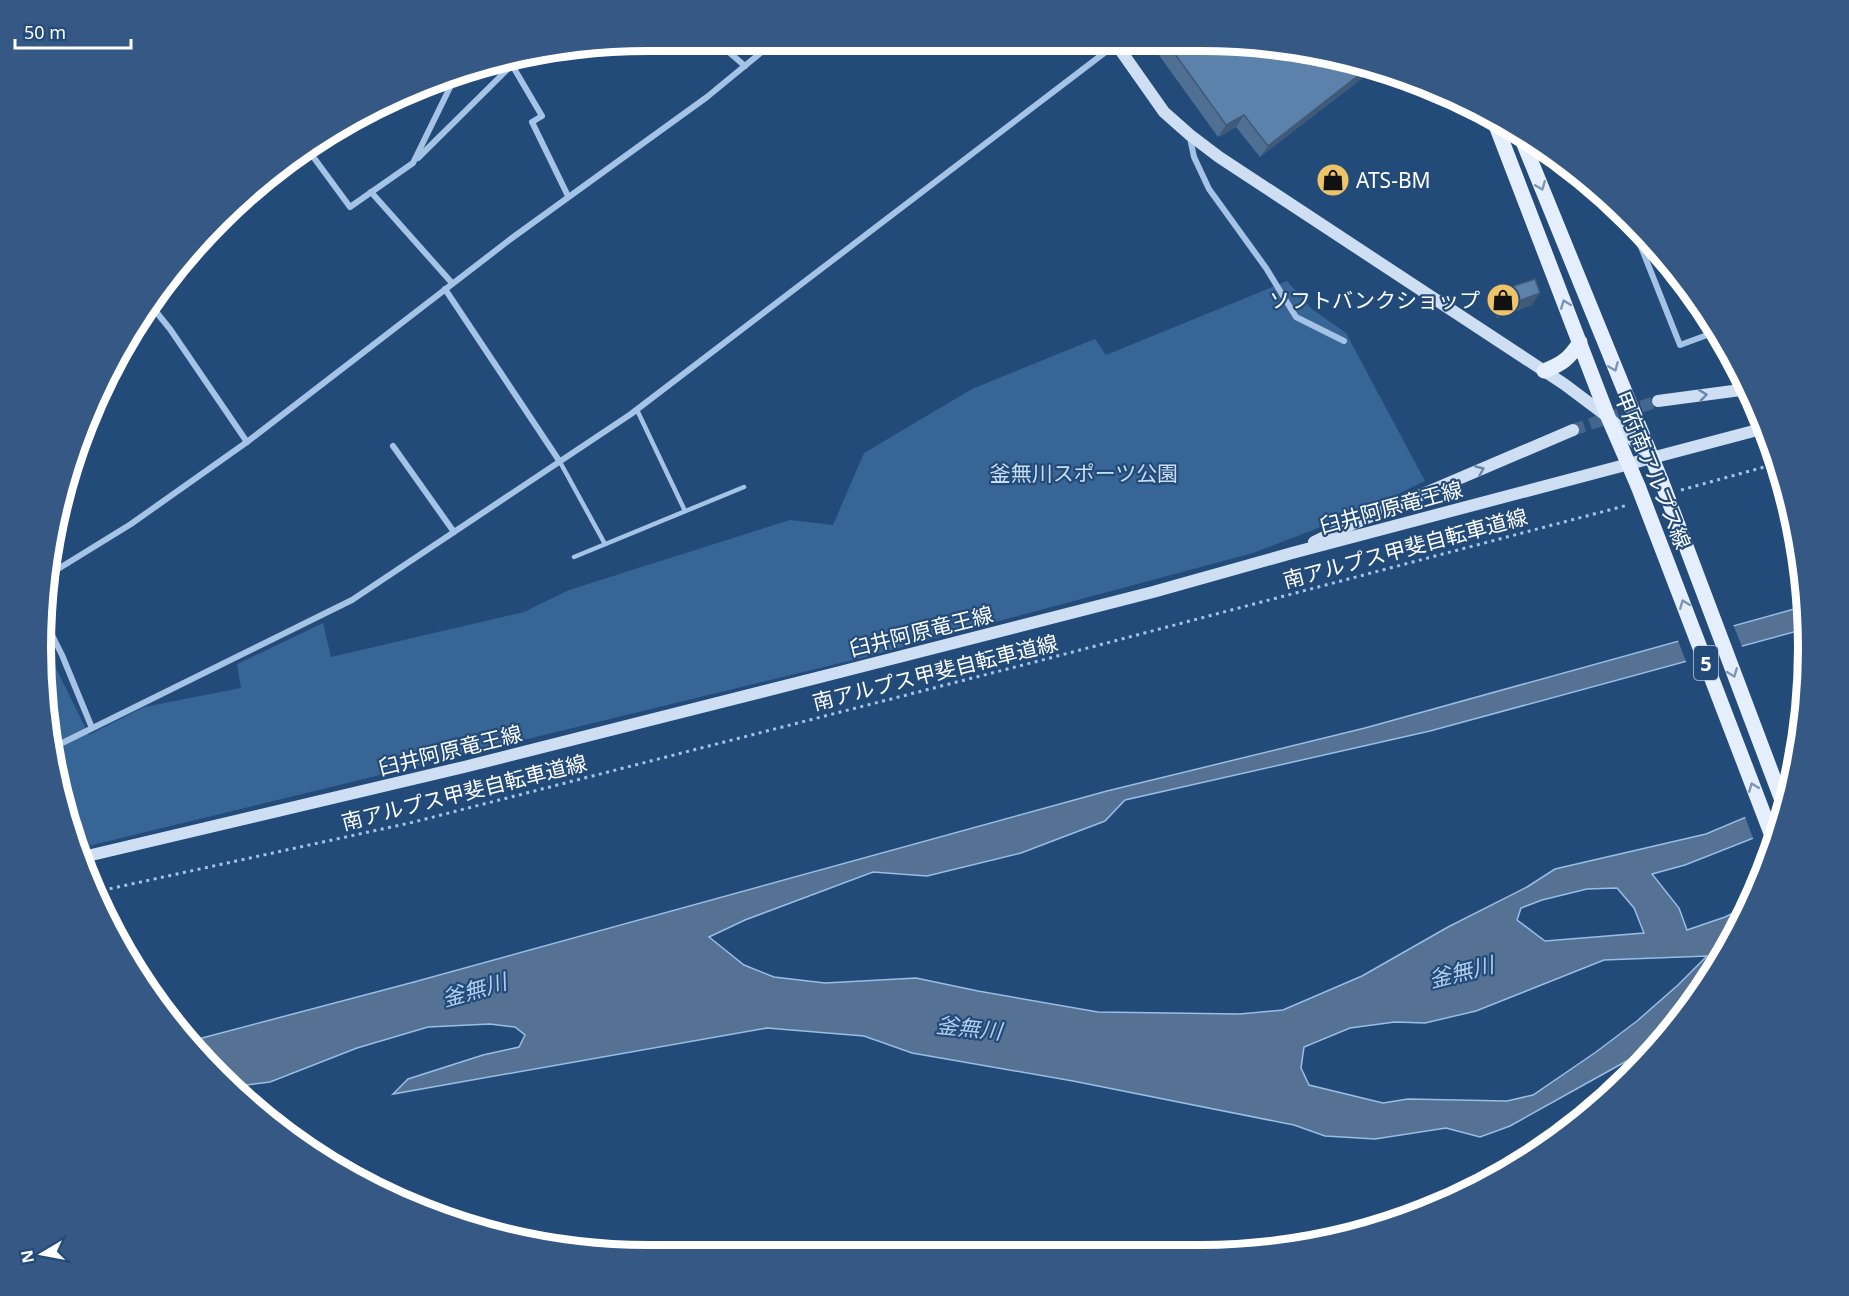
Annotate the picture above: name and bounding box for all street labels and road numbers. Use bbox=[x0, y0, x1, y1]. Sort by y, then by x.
street label: 甲府南アルプス線 bbox=[1609, 387, 1697, 553]
street label: 臼井阿原竜王線 bbox=[1316, 474, 1466, 540]
street label: 南アルプス甲斐自転車道線 bbox=[1280, 502, 1530, 594]
street label: 臼井阿原竜王線 bbox=[846, 600, 996, 662]
street label: 南アルプス甲斐自転車道線 bbox=[809, 628, 1061, 716]
road number: 5 bbox=[1694, 646, 1718, 680]
street label: 臼井阿原竜王線 bbox=[375, 719, 525, 781]
street label: 南アルプス甲斐自転車道線 bbox=[338, 748, 590, 836]

